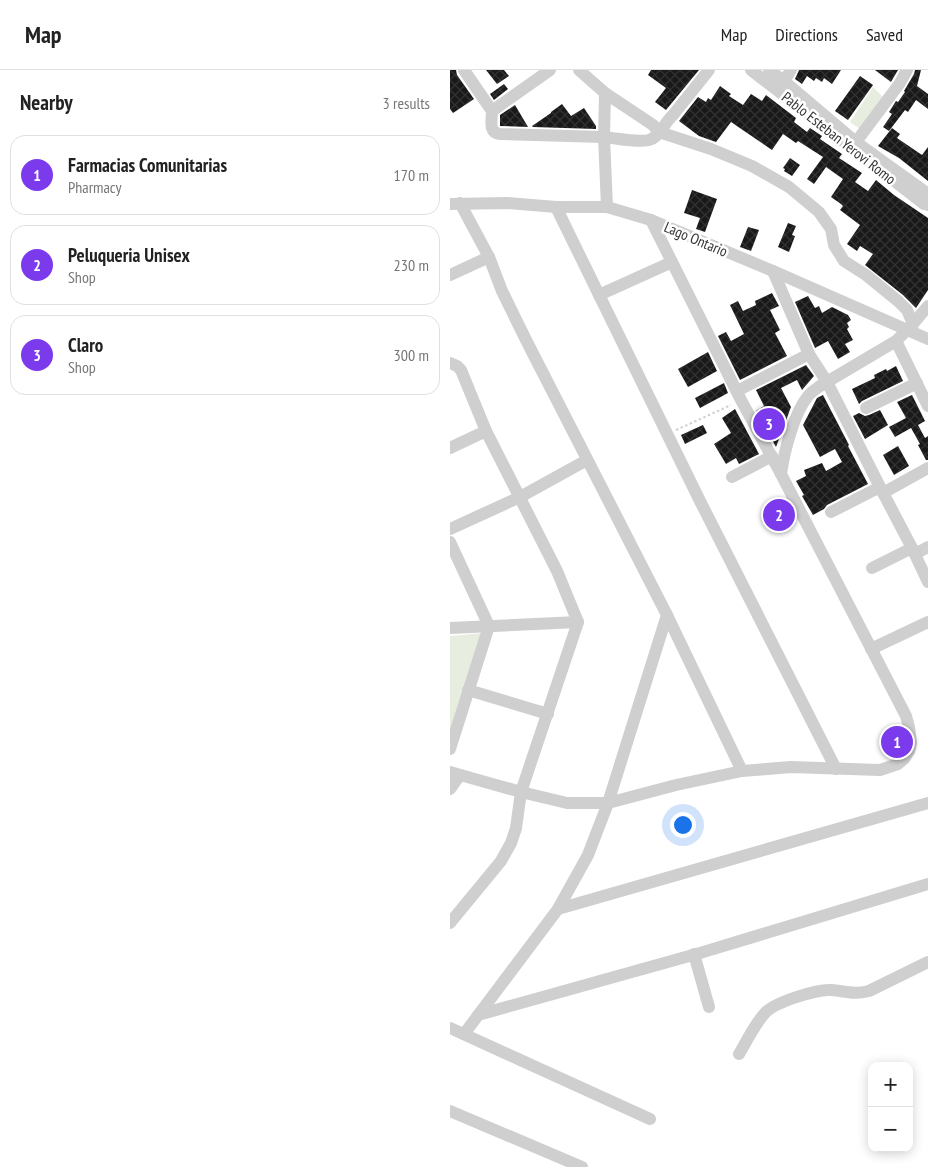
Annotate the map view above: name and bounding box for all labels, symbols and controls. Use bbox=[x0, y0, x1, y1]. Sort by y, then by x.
text: Map bbox=[25, 19, 62, 50]
text: Map bbox=[721, 23, 747, 46]
text: Directions bbox=[775, 23, 838, 46]
text: Saved bbox=[866, 23, 903, 46]
street label: Pablo Esteban Yerovi Romo bbox=[778, 88, 900, 188]
text: Nearby bbox=[20, 89, 73, 116]
text: 3 results bbox=[383, 93, 430, 113]
text: Farmacias Comunitarias bbox=[68, 153, 227, 177]
text: 1 bbox=[33, 165, 41, 185]
text: 170 m bbox=[394, 165, 429, 185]
text: Pharmacy bbox=[68, 177, 121, 197]
street label: Lago Ontario bbox=[661, 217, 731, 261]
text: Peluqueria Unisex bbox=[68, 243, 190, 267]
text: 2 bbox=[33, 255, 41, 275]
text: 230 m bbox=[394, 255, 429, 275]
text: Shop bbox=[68, 267, 96, 287]
text: Claro bbox=[68, 333, 103, 357]
text: 3 bbox=[33, 345, 41, 365]
text: 300 m bbox=[394, 345, 429, 365]
text: Shop bbox=[68, 357, 96, 377]
pin: 3 bbox=[753, 405, 785, 443]
pin: 2 bbox=[763, 496, 795, 534]
pin: 1 bbox=[881, 723, 913, 761]
your location bbox=[670, 812, 696, 838]
map controls bbox=[868, 1062, 913, 1152]
button: + bbox=[868, 1062, 913, 1107]
button: − bbox=[868, 1107, 913, 1152]

